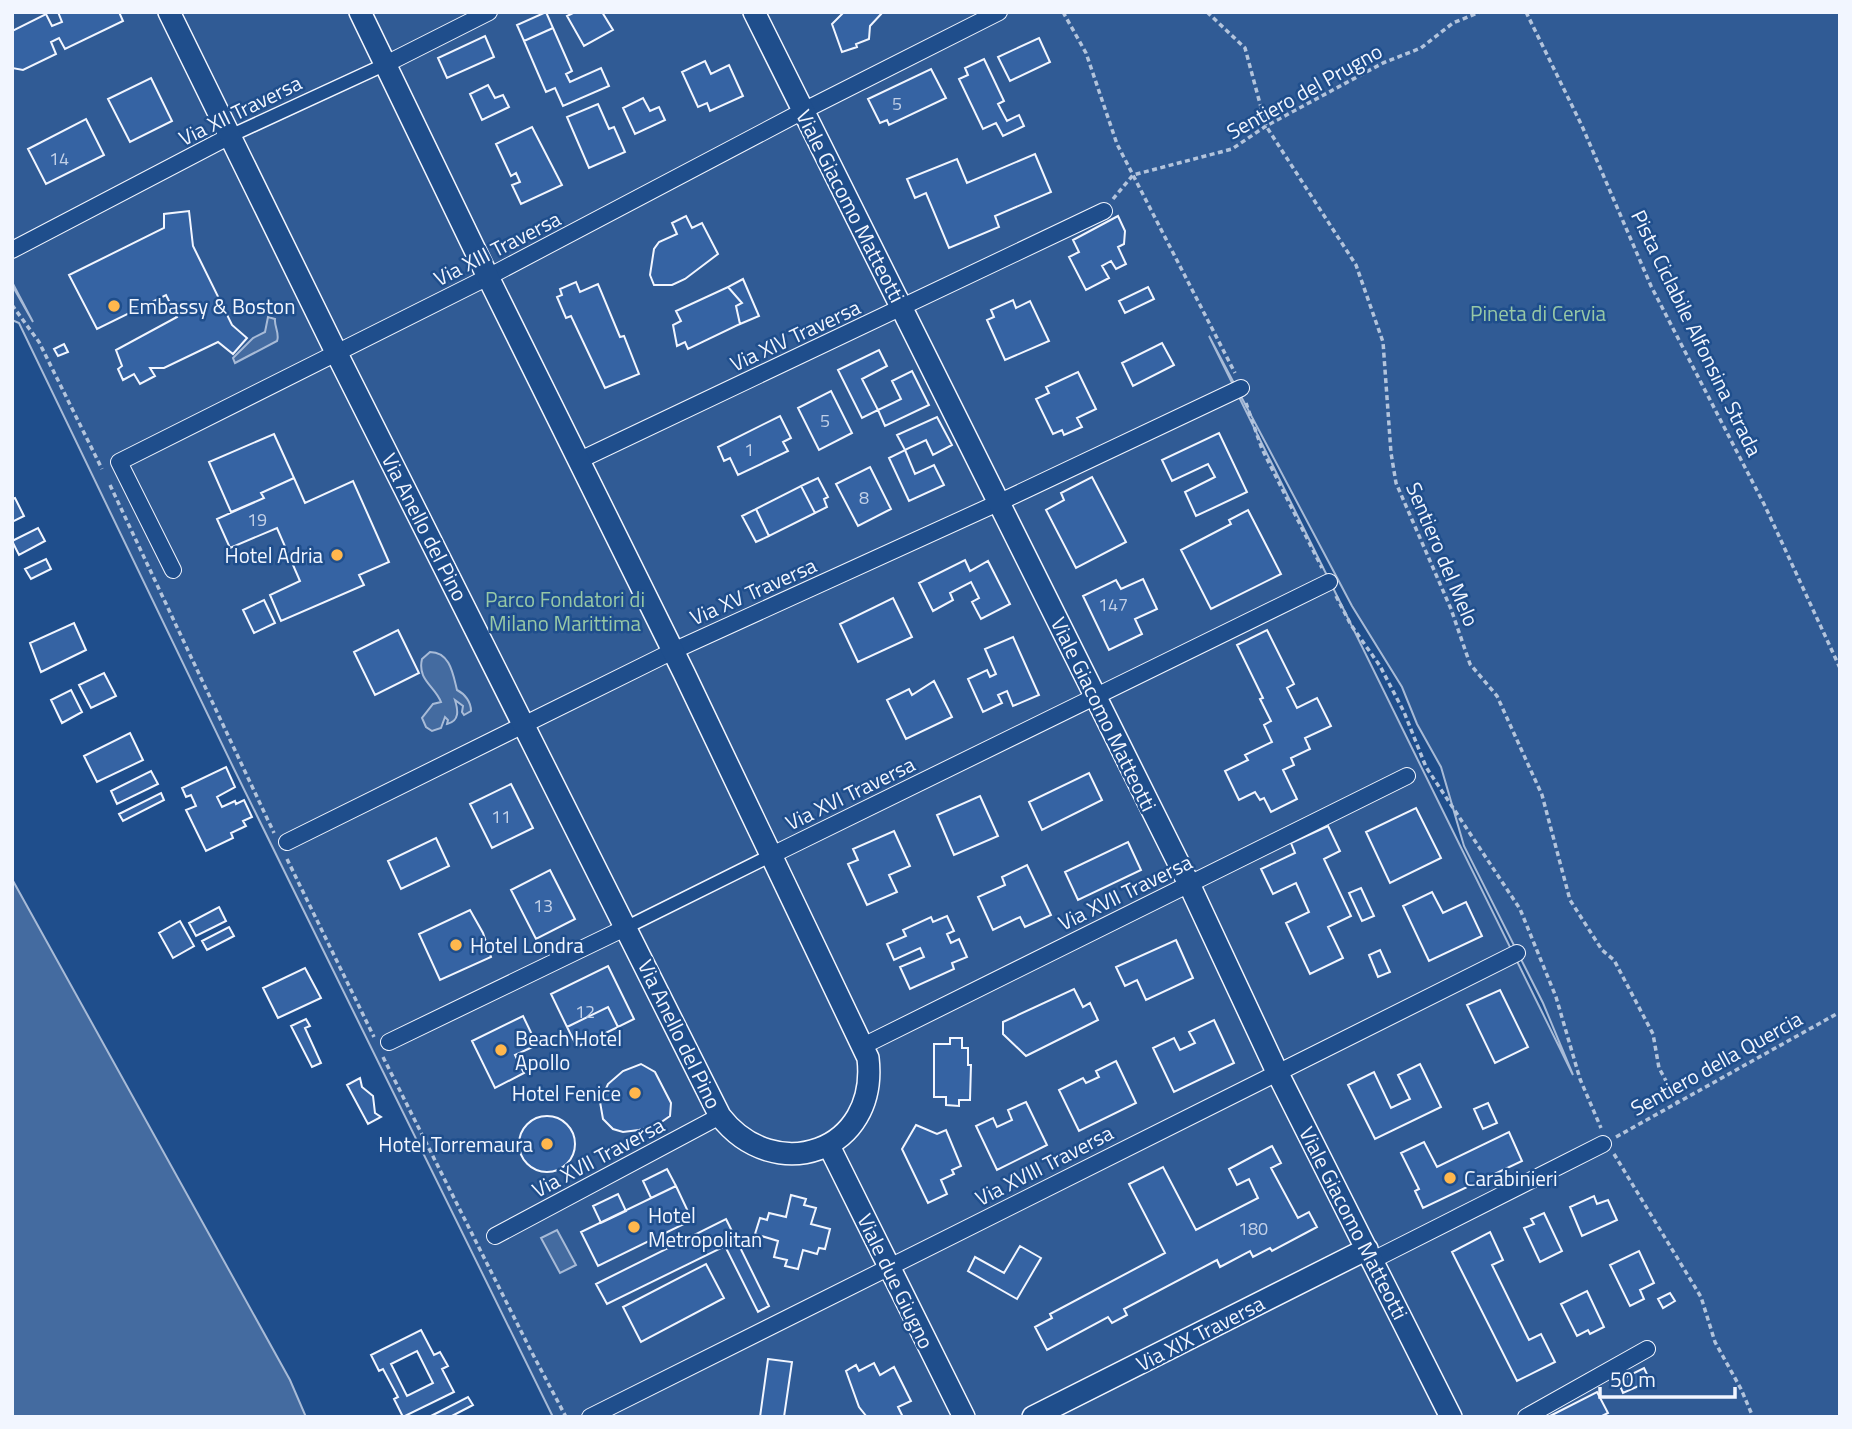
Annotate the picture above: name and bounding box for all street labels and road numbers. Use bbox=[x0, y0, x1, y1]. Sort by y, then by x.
street label: Sentiero del Prugno bbox=[1220, 35, 1388, 147]
street label: Via XII Traversa bbox=[173, 66, 307, 154]
street label: Viale Giacomo Matteotti bbox=[788, 104, 914, 308]
street label: Via XIII Traversa bbox=[428, 202, 567, 294]
street label: Pista Ciclabile Alfonsina Strada bbox=[1623, 204, 1771, 462]
street label: Via XIV Traversa bbox=[724, 291, 866, 379]
street label: Via Anello del Pino bbox=[374, 447, 476, 607]
street label: Sentiero del Melo bbox=[1398, 477, 1488, 631]
street label: Via XV Traversa bbox=[685, 549, 822, 633]
street label: Viale Giacomo Matteotti bbox=[1043, 611, 1165, 817]
street label: Via XVI Traversa bbox=[780, 748, 921, 838]
street label: Via XVII Traversa bbox=[1052, 845, 1198, 938]
street label: Via Anello del Pino bbox=[630, 954, 730, 1114]
street label: Sentiero della Quercia bbox=[1624, 1002, 1808, 1124]
street label: Via XVII Traversa bbox=[526, 1108, 670, 1205]
street label: Via XVIII Traversa bbox=[969, 1116, 1119, 1214]
street label: Viale Giacomo Matteotti bbox=[1291, 1121, 1417, 1325]
street label: Viale due Giugno bbox=[849, 1208, 943, 1354]
street label: Via XIX Traversa bbox=[1130, 1287, 1270, 1379]

